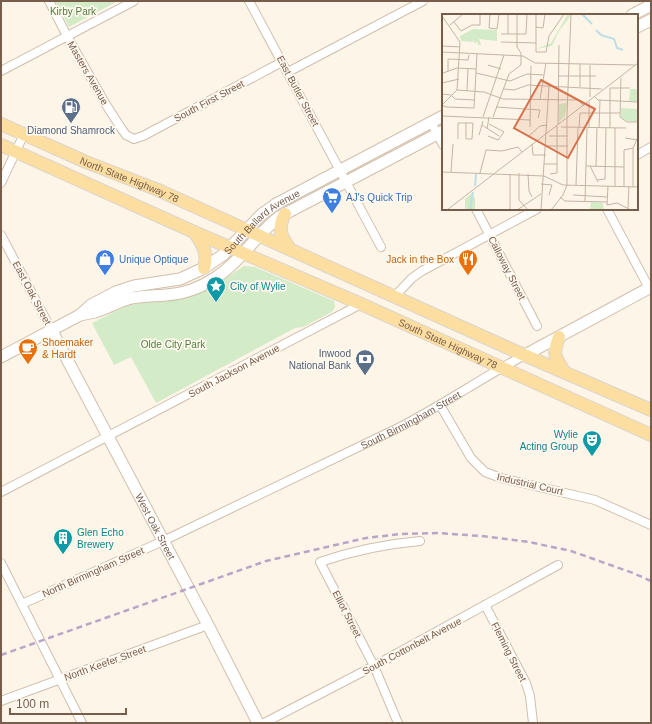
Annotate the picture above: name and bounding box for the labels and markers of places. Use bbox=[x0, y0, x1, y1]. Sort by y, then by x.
fuel station icon: Diamond Shamrock bbox=[60, 96, 82, 124]
place label: Diamond Shamrock bbox=[27, 125, 116, 136]
supermarket icon: AJ's Quick Trip bbox=[321, 186, 343, 214]
place label: AJ's Quick Trip bbox=[346, 192, 413, 203]
shop icon: Unique Optique bbox=[94, 248, 116, 276]
restaurant icon: Jack in the Box bbox=[457, 248, 479, 276]
place label: Unique Optique bbox=[119, 254, 189, 265]
place label: Jack in the Box bbox=[386, 254, 454, 265]
place icon: City of Wylie bbox=[205, 275, 227, 303]
place label: City of Wylie bbox=[230, 281, 286, 292]
cafe icon: Shoemaker & Hardt bbox=[17, 337, 39, 365]
place label: Shoemaker & Hardt bbox=[42, 337, 94, 360]
place label: Inwood National Bank bbox=[289, 348, 352, 371]
bank icon: Inwood National Bank bbox=[354, 348, 376, 376]
place label: Wylie Acting Group bbox=[520, 429, 578, 452]
theatre icon: Wylie Acting Group bbox=[581, 429, 603, 457]
building icon: Glen Echo Brewery bbox=[52, 527, 74, 555]
place label: Glen Echo Brewery bbox=[77, 527, 124, 550]

